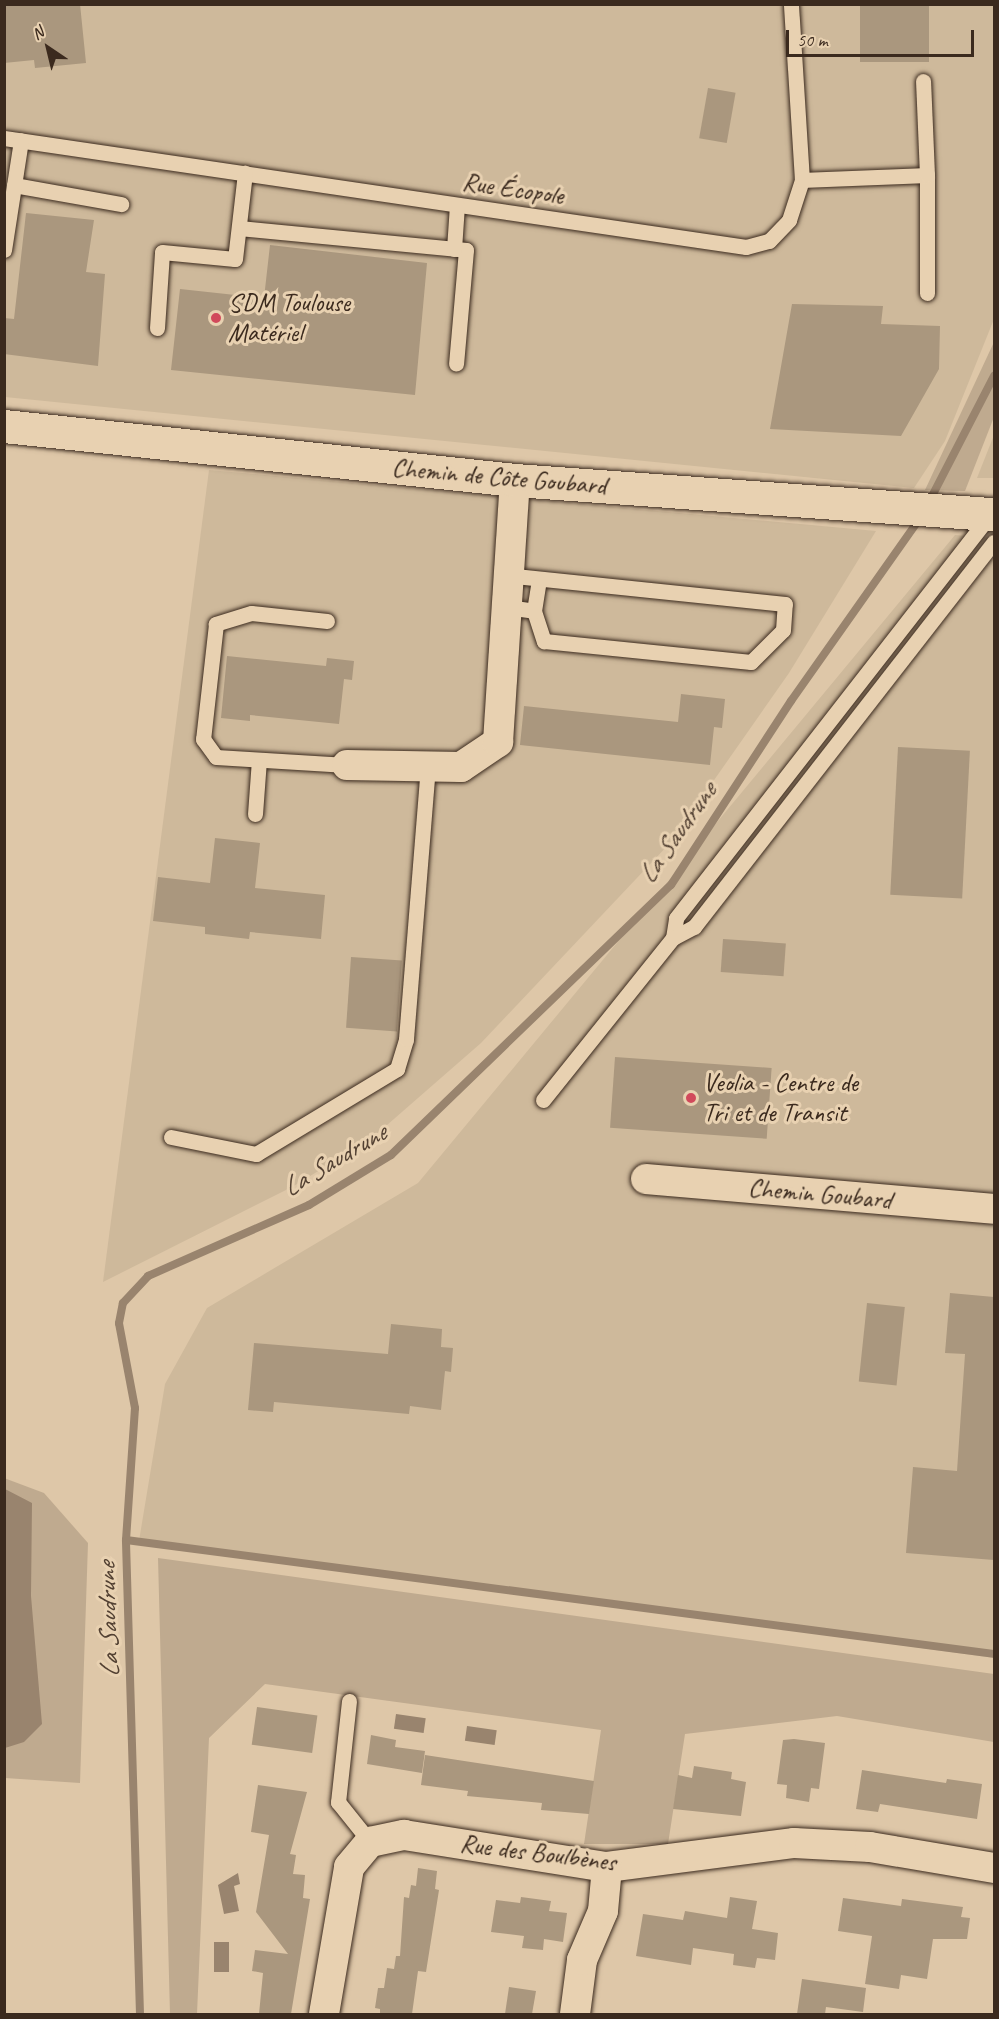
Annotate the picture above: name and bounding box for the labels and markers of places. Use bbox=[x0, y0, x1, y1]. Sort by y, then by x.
place label: SDM Toulouse Matériel bbox=[228, 287, 350, 348]
marker: SDM Toulouse Matériel bbox=[209, 311, 223, 325]
place label: Veolia - Centre de Tri et de Transit bbox=[703, 1067, 858, 1128]
marker: Veolia - Centre de Tri et de Transit bbox=[684, 1091, 698, 1105]

